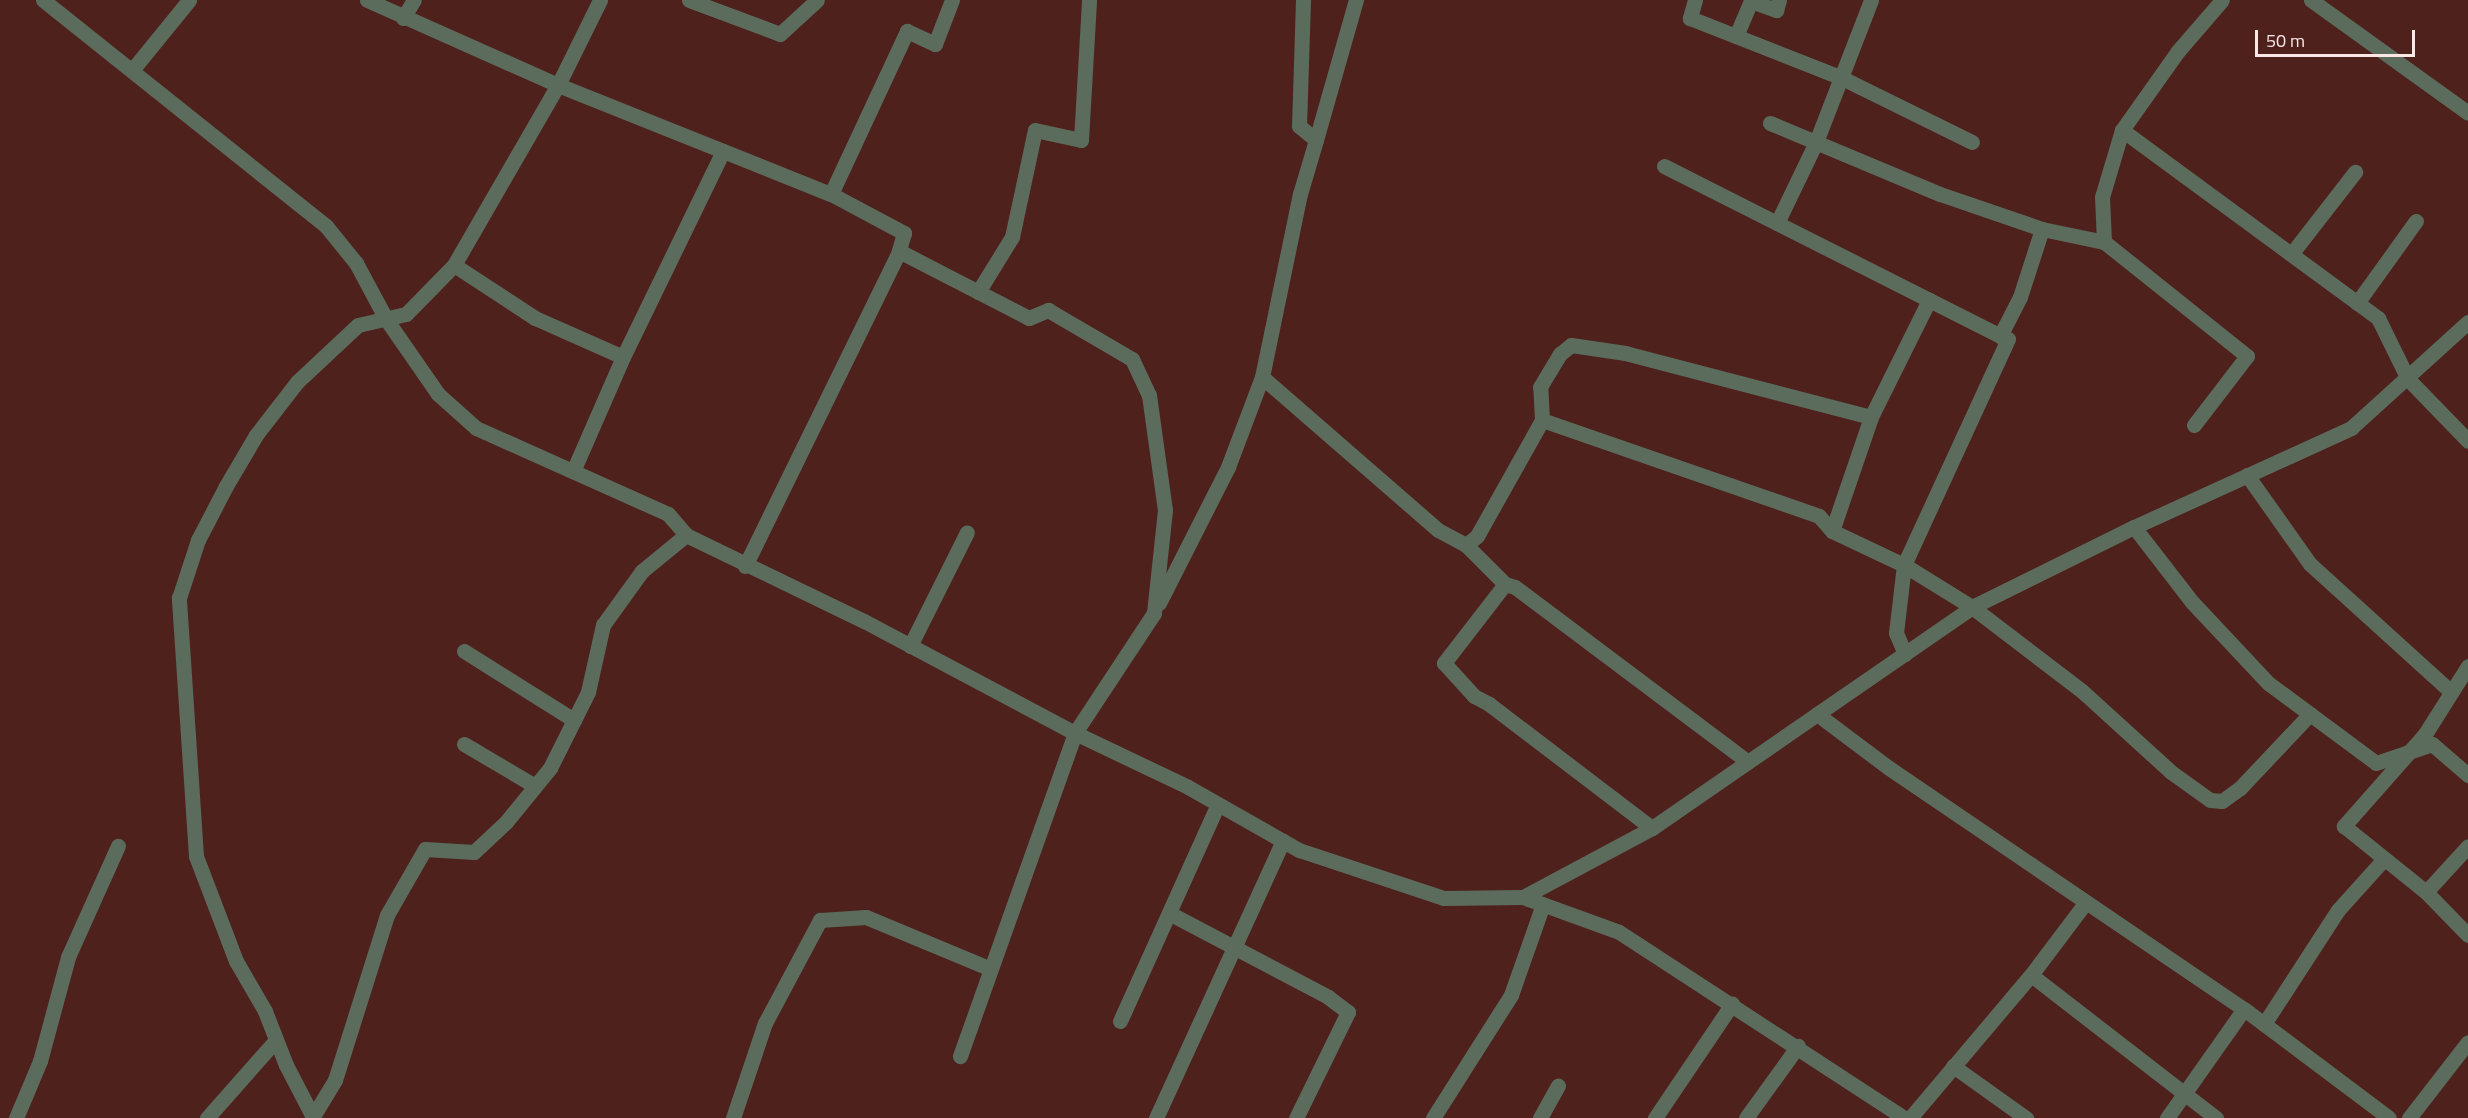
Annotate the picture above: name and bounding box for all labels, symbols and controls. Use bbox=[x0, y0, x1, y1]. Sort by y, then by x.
scale bar bbox=[2258, 18, 2418, 56]
text: 50 m bbox=[2266, 27, 2305, 54]

